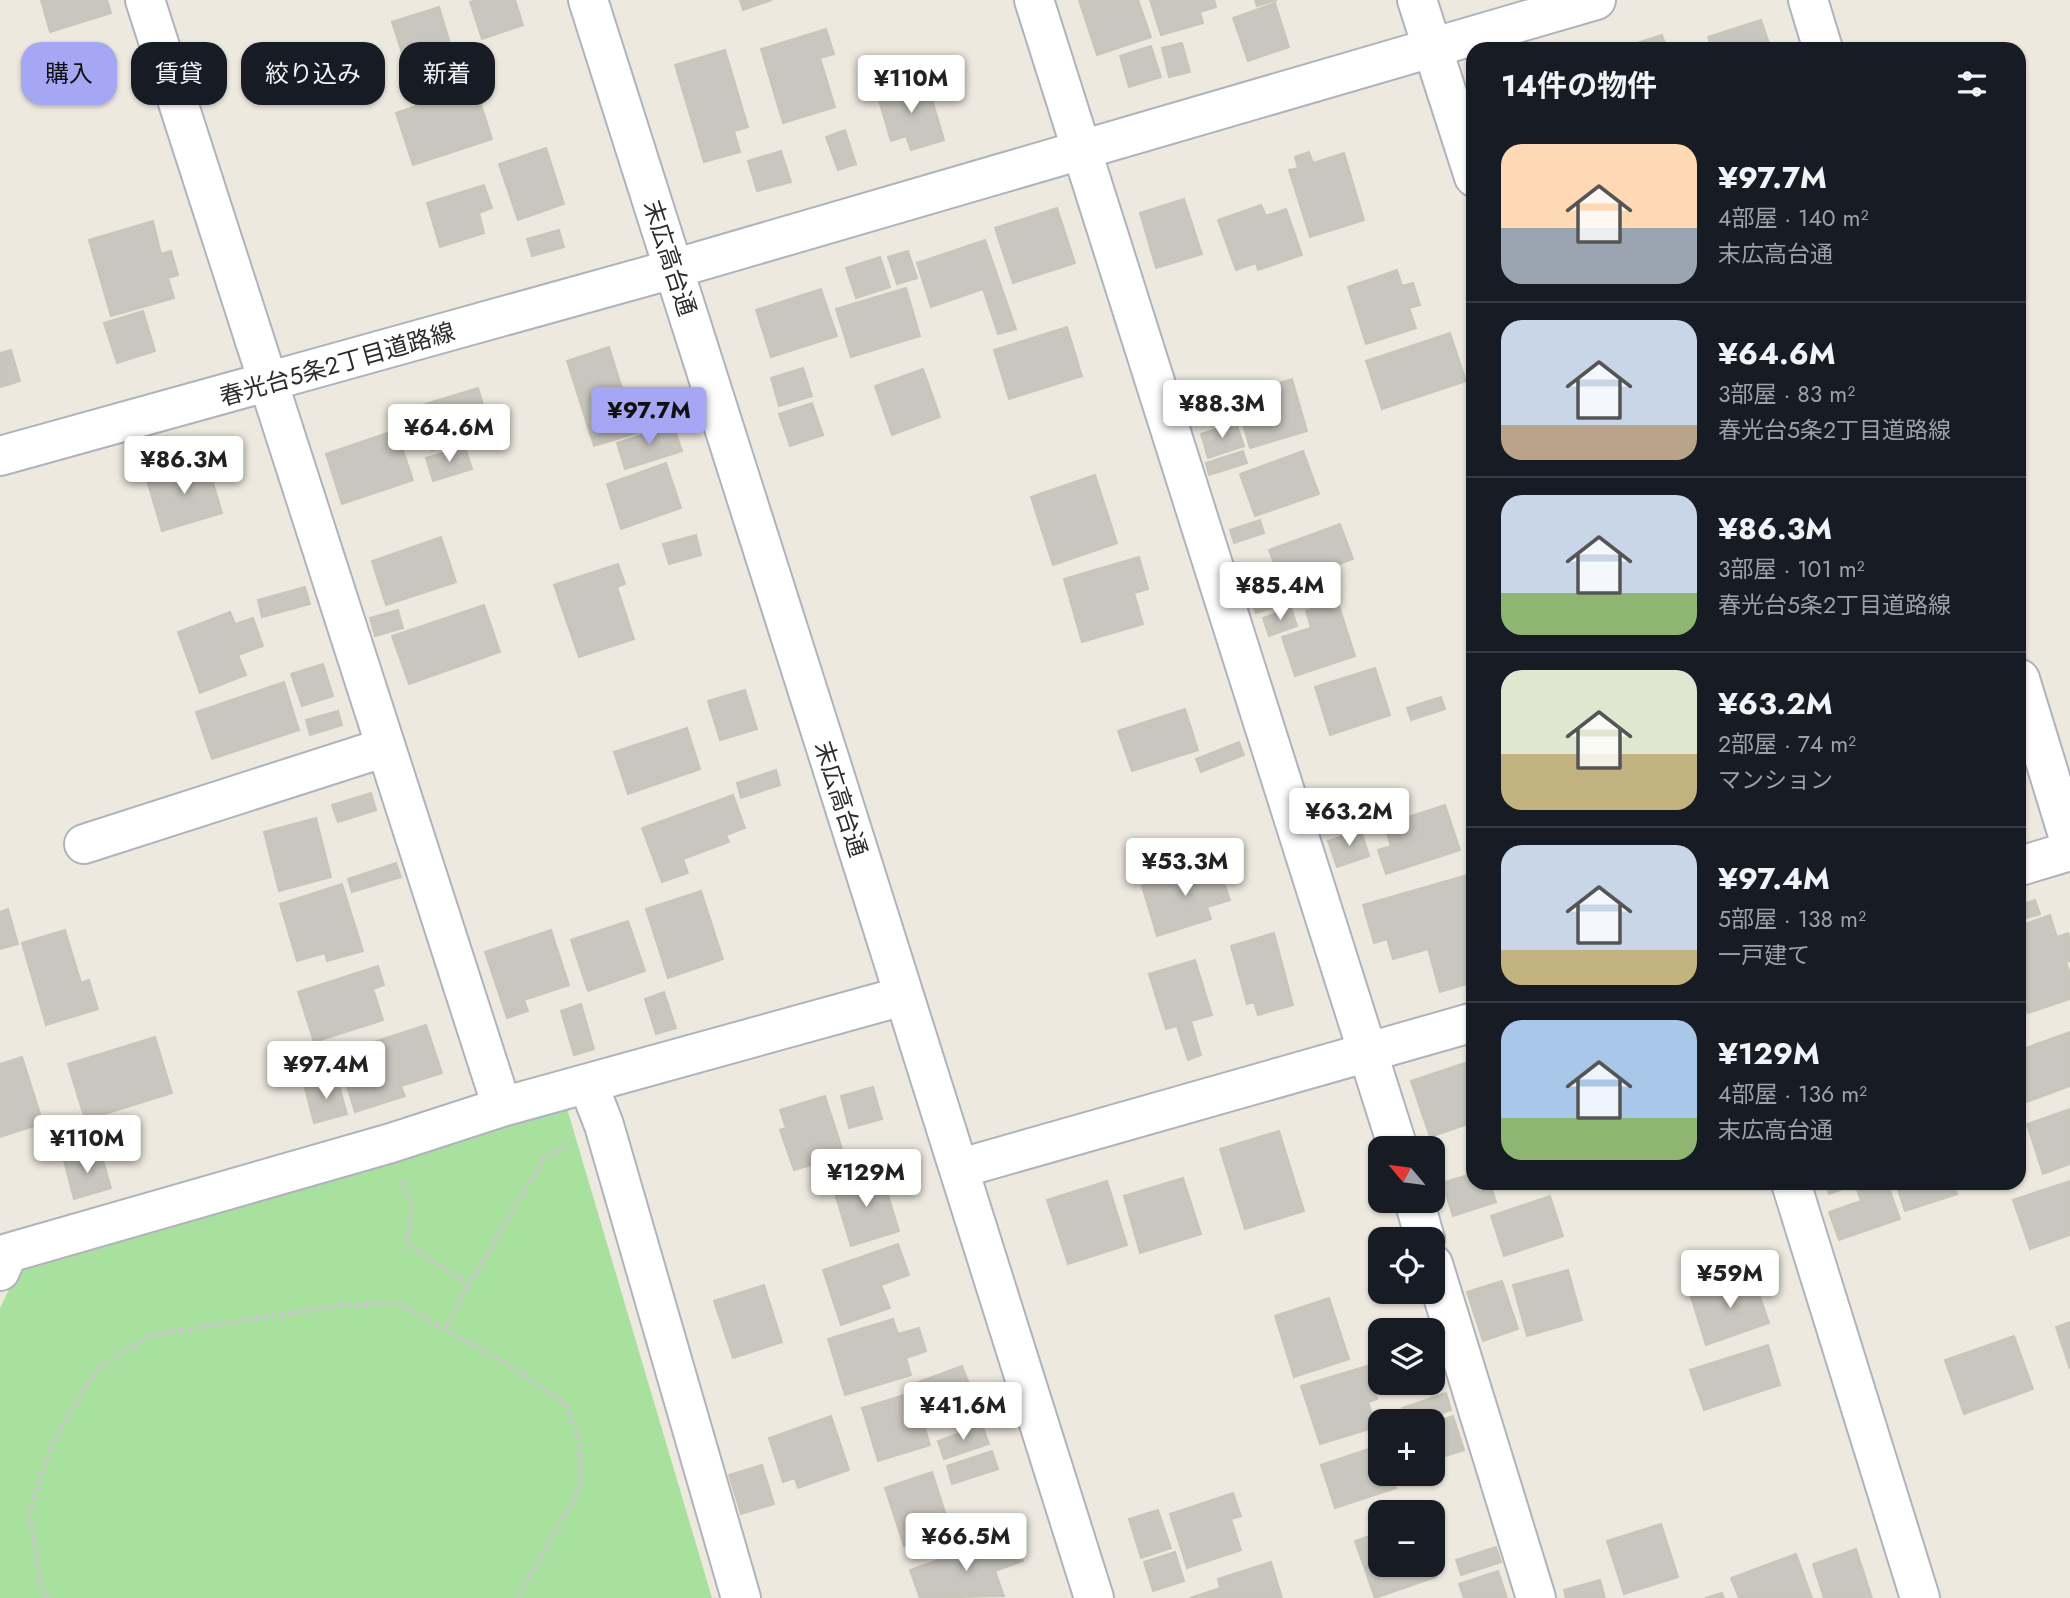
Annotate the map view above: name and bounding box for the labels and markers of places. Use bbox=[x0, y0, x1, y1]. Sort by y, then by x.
pin: ¥110M bbox=[862, 55, 960, 115]
pin: ¥88.3M bbox=[1165, 380, 1279, 440]
pin: ¥97.7M bbox=[592, 388, 706, 447]
pin: ¥64.6M bbox=[392, 405, 506, 464]
pin: ¥86.3M bbox=[127, 436, 241, 496]
pin: ¥85.4M bbox=[1223, 562, 1337, 622]
pin: ¥63.2M bbox=[1292, 788, 1406, 848]
pin: ¥53.3M bbox=[1128, 838, 1242, 898]
pin: ¥97.4M bbox=[269, 1042, 383, 1101]
pin: ¥110M bbox=[38, 1116, 136, 1175]
pin: ¥129M bbox=[817, 1150, 915, 1209]
pin: ¥59M bbox=[1689, 1250, 1771, 1310]
pin: ¥41.6M bbox=[906, 1382, 1020, 1442]
pin: ¥66.5M bbox=[909, 1514, 1023, 1573]

